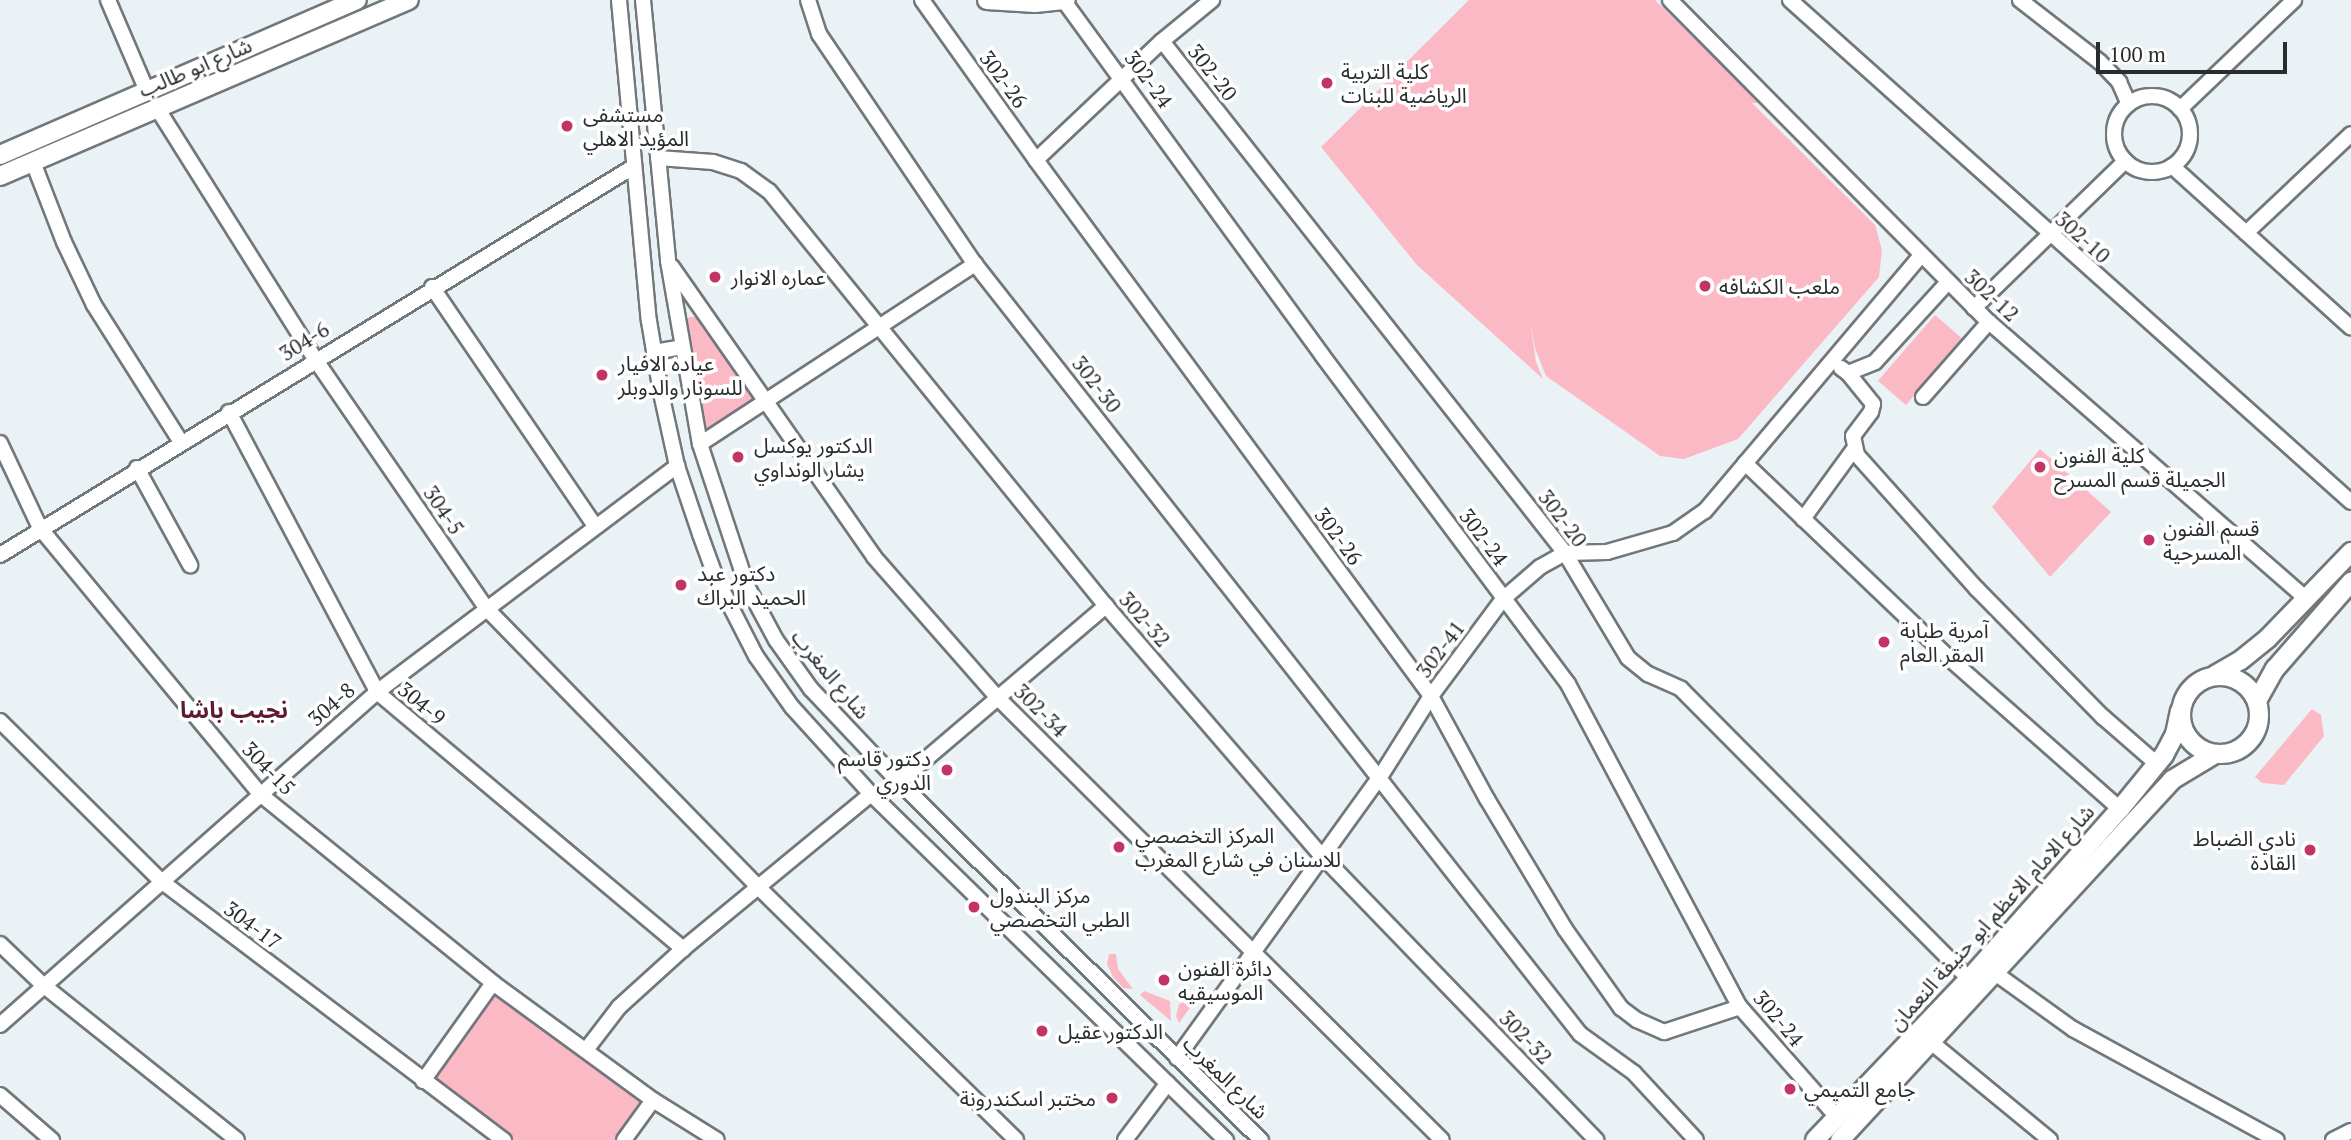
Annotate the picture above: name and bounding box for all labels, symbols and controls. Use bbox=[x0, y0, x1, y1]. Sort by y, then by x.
scale bar bbox=[2099, 28, 2290, 72]
street label: شارع ابو طالب bbox=[135, 32, 255, 102]
street label: 302-20 bbox=[1183, 39, 1243, 105]
text: 100 m bbox=[2109, 40, 2166, 68]
street label: 302-26 bbox=[975, 45, 1033, 113]
street label: 302-24 bbox=[1120, 45, 1178, 113]
place label: كلية التربية الرياضية للبنات bbox=[1341, 58, 1467, 108]
marker: كلية التربية الرياضية للبنات bbox=[1319, 75, 1335, 91]
place label: مستشفى المؤيد الاهلي bbox=[583, 101, 689, 151]
marker: مستشفى المؤيد الاهلي bbox=[557, 116, 577, 136]
street label: 302-10 bbox=[2050, 206, 2116, 268]
place label: عماره الانوار bbox=[731, 264, 826, 290]
street label: 302-12 bbox=[1960, 264, 2024, 326]
marker: عماره الانوار bbox=[705, 267, 725, 287]
place label: ملعب الكشافه bbox=[1719, 273, 1840, 299]
marker: ملعب الكشافه bbox=[1697, 278, 1713, 294]
street label: 304-6 bbox=[275, 316, 333, 366]
place label: عياده الافيار للسونار والدوبلر bbox=[618, 350, 743, 400]
street label: 302-30 bbox=[1067, 351, 1127, 417]
marker: عياده الافيار للسونار والدوبلر bbox=[592, 365, 612, 385]
place label: الدكتور يوكسل يشار الونداوي bbox=[754, 432, 873, 482]
place label: كلية الفنون الجميلة قسم المسرح bbox=[2054, 442, 2226, 492]
marker: الدكتور يوكسل يشار الونداوي bbox=[728, 447, 748, 467]
marker: كلية الفنون الجميلة قسم المسرح bbox=[2032, 459, 2048, 475]
street label: 304-5 bbox=[419, 481, 469, 539]
street label: 302-20 bbox=[1533, 485, 1593, 551]
street label: 302-26 bbox=[1310, 502, 1368, 570]
street label: 302-24 bbox=[1454, 504, 1514, 570]
place label: قسم الفنون المسرحية bbox=[2163, 515, 2259, 565]
marker: قسم الفنون المسرحية bbox=[2141, 532, 2157, 548]
place label: دكتور عبد الحميد البراك bbox=[697, 560, 806, 610]
marker: دكتور عبد الحميد البراك bbox=[671, 575, 691, 595]
street label: 302-32 bbox=[1114, 586, 1176, 652]
street label: 302-41 bbox=[1410, 616, 1470, 682]
place label: آمرية طبابة المقر العام bbox=[1900, 617, 1989, 667]
street label: شارع المغرب bbox=[786, 624, 876, 724]
marker: آمرية طبابة المقر العام bbox=[1874, 632, 1894, 652]
street label: 304-9 bbox=[393, 676, 451, 730]
street label: 304-8 bbox=[302, 677, 360, 731]
street label: 302-34 bbox=[1009, 678, 1073, 742]
district label: نجيب باشا bbox=[180, 696, 288, 724]
street label: 304-15 bbox=[237, 736, 301, 800]
place label: دكتور قاسم الدوري bbox=[838, 745, 931, 795]
marker: دكتور قاسم الدوري bbox=[937, 760, 957, 780]
street label: شارع الامام الاعظم ابو حنيفة النعمان bbox=[1883, 799, 2099, 1035]
place label: المركز التخصصي للاسنان في شارع المغرب bbox=[1135, 822, 1341, 872]
place label: نادي الضباط القادة bbox=[2193, 825, 2296, 875]
marker: المركز التخصصي للاسنان في شارع المغرب bbox=[1109, 837, 1129, 857]
marker: نادي الضباط القادة bbox=[2302, 842, 2318, 858]
place label: مركز البندول الطبي التخصصي bbox=[990, 882, 1130, 932]
street label: 304-17 bbox=[220, 895, 286, 955]
marker: مركز البندول الطبي التخصصي bbox=[964, 897, 984, 917]
place label: دائرة الفنون الموسيقيه bbox=[1178, 955, 1272, 1005]
marker: دائرة الفنون الموسيقيه bbox=[1156, 972, 1172, 988]
street label: 302-24 bbox=[1748, 985, 1810, 1051]
street label: 302-32 bbox=[1494, 1005, 1558, 1069]
place label: الدكتور عقيل bbox=[1058, 1018, 1163, 1044]
marker: الدكتور عقيل bbox=[1032, 1021, 1052, 1041]
street label: شارع المغرب bbox=[1178, 1030, 1274, 1124]
place label: جامع التميمي bbox=[1804, 1076, 1916, 1102]
marker: جامع التميمي bbox=[1782, 1081, 1798, 1097]
place label: مختبر اسكندرونة bbox=[960, 1085, 1096, 1111]
marker: مختبر اسكندرونة bbox=[1102, 1088, 1122, 1108]

